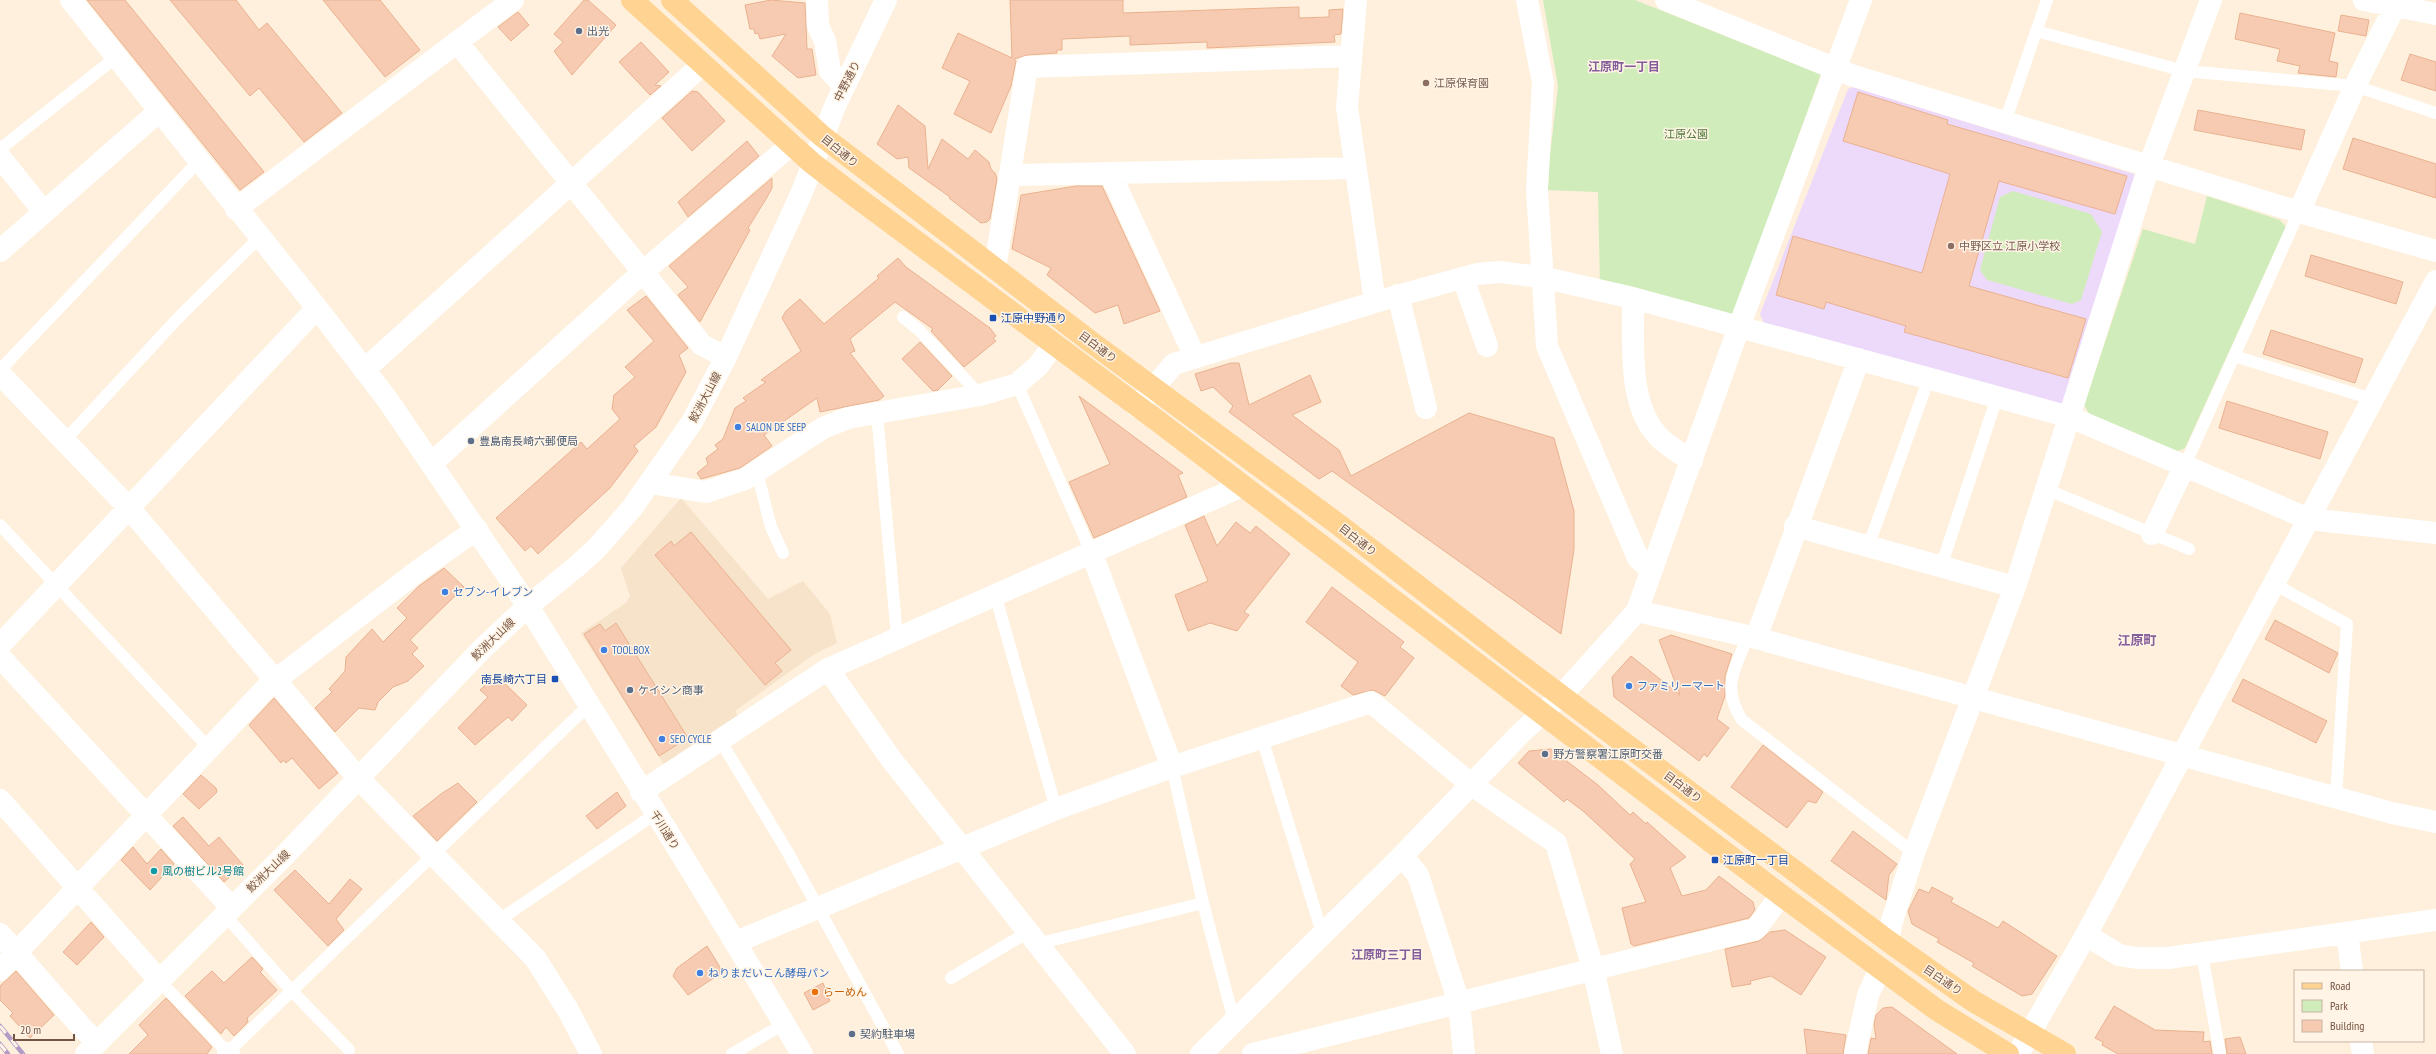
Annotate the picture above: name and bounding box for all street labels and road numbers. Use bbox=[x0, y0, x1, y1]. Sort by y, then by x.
street label: 中野通り bbox=[831, 58, 863, 104]
street label: 目白通り bbox=[818, 132, 862, 170]
street label: 目白通り bbox=[1076, 328, 1120, 366]
street label: 鮫洲大山線 bbox=[686, 369, 724, 425]
street label: 目白通り bbox=[1336, 521, 1380, 559]
street label: 鮫洲大山線 bbox=[468, 615, 518, 663]
street label: 目白通り bbox=[1661, 768, 1705, 806]
street label: 千川通り bbox=[647, 808, 683, 852]
street label: 鮫洲大山線 bbox=[243, 847, 293, 895]
street label: 目白通り bbox=[1921, 962, 1965, 998]

